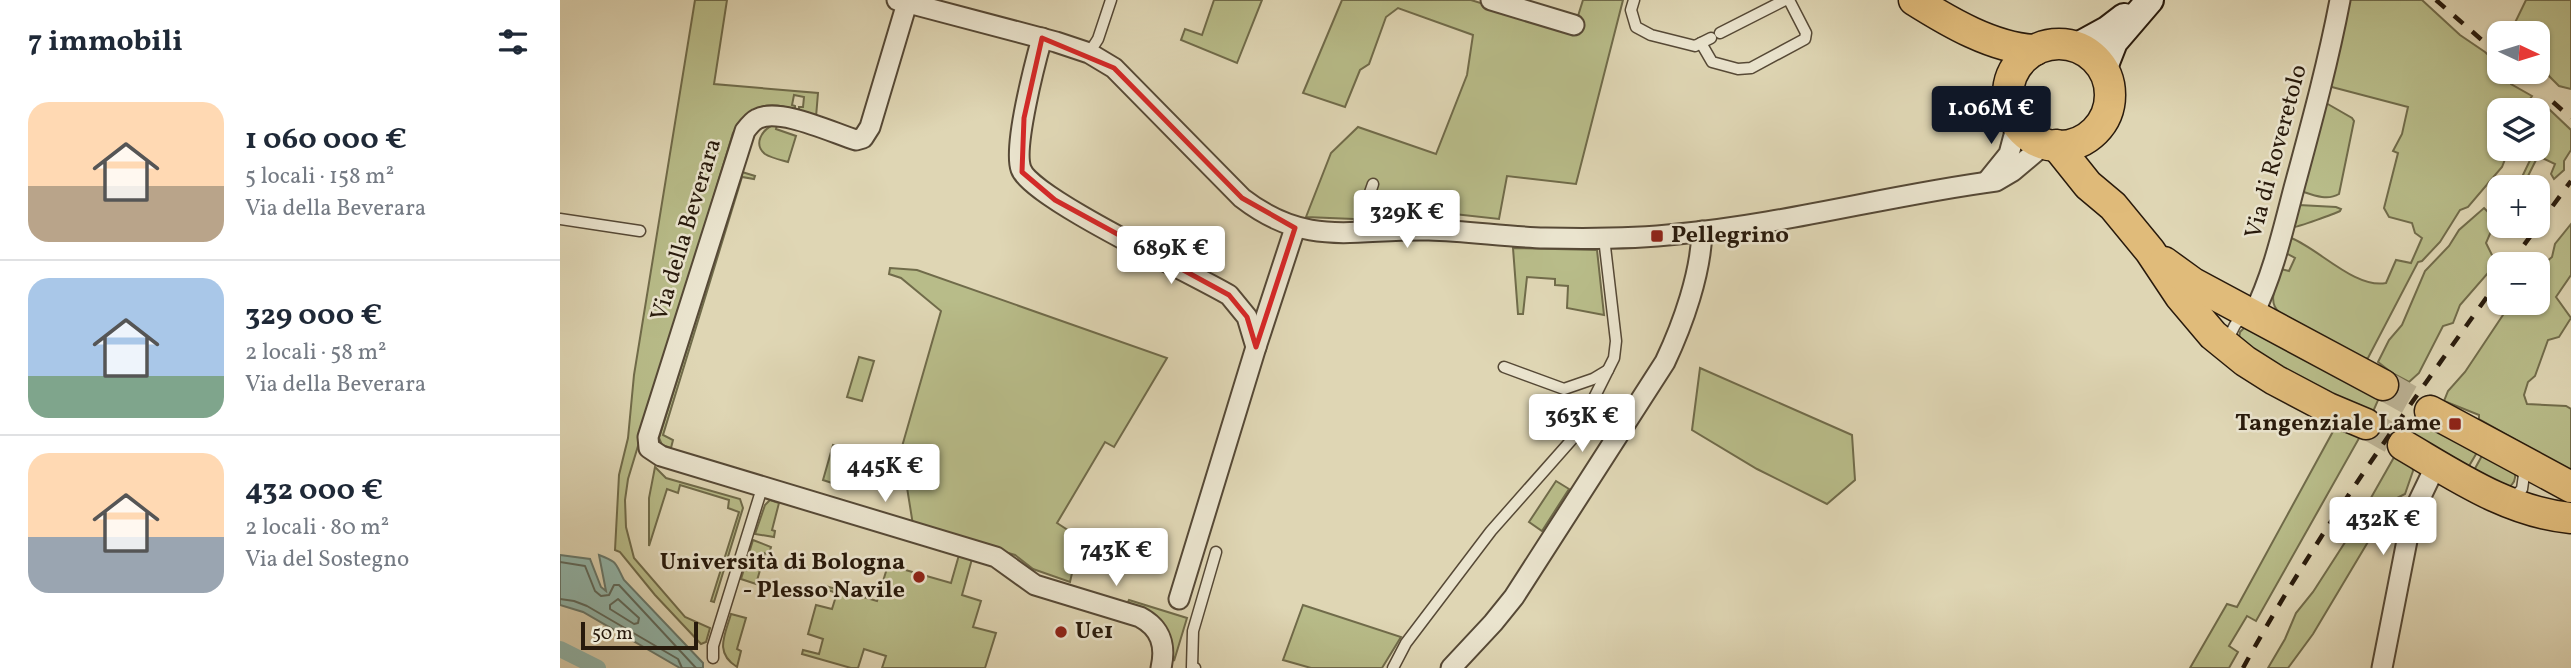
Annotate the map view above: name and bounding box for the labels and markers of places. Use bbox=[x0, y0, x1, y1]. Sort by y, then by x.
pin: 1.06M € bbox=[1926, 86, 2056, 146]
pin: 329K € bbox=[1350, 190, 1464, 250]
place label: Pellegrino bbox=[1671, 219, 1789, 253]
pin: 689K € bbox=[1114, 226, 1228, 286]
marker: Pellegrino bbox=[1649, 228, 1665, 244]
pin: 363K € bbox=[1525, 394, 1639, 454]
place label: Tangenziale Lame bbox=[2235, 407, 2441, 441]
marker: Tangenziale Lame bbox=[2447, 416, 2463, 432]
pin: 445K € bbox=[828, 444, 942, 504]
pin: 432K € bbox=[2326, 498, 2440, 557]
pin: 743K € bbox=[1059, 528, 1173, 588]
place label: Università di Bologna - Plesso Navile bbox=[660, 546, 905, 608]
marker: Università di Bologna - Plesso Navile bbox=[911, 569, 927, 585]
place label: Ue1 bbox=[1075, 615, 1113, 649]
marker: Ue1 bbox=[1053, 624, 1069, 640]

